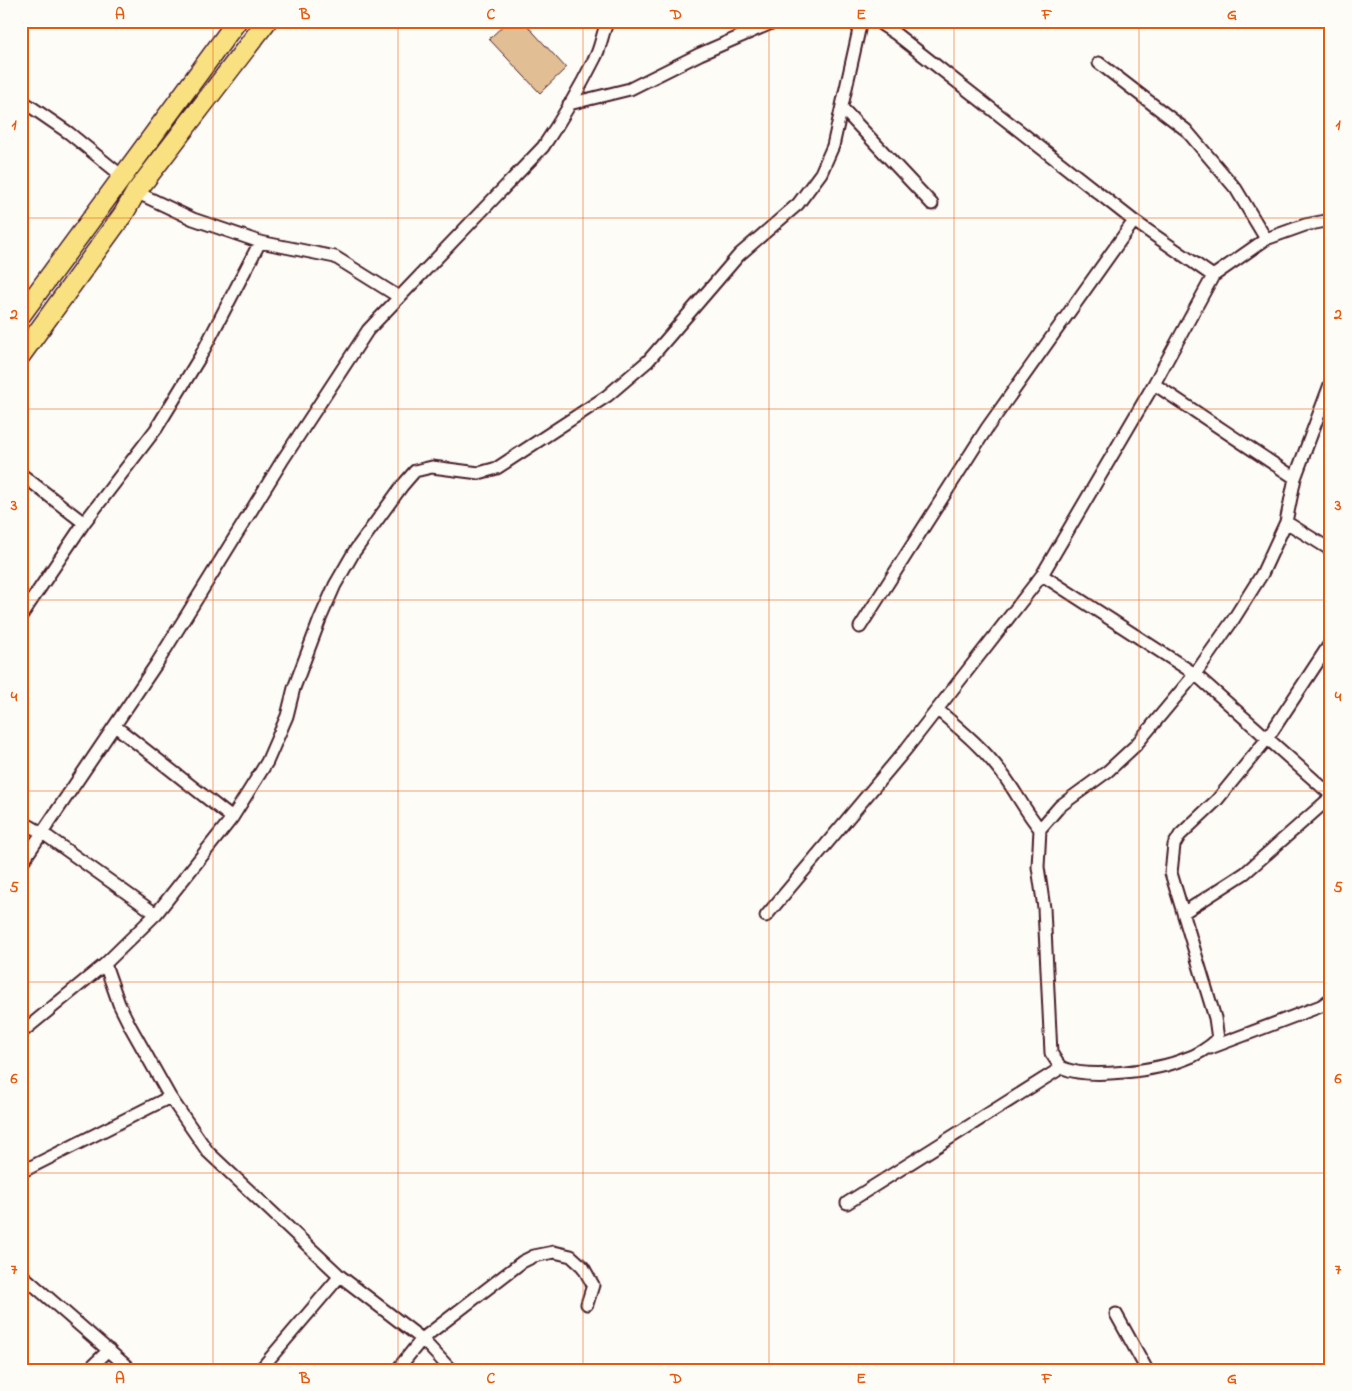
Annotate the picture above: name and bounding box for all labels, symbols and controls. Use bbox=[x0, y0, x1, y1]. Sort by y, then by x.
text: A bbox=[115, 3, 125, 27]
text: B bbox=[299, 3, 311, 27]
text: C bbox=[487, 3, 496, 27]
text: D bbox=[669, 3, 682, 27]
text: E bbox=[856, 3, 866, 27]
text: F bbox=[1041, 3, 1053, 27]
text: G bbox=[1227, 3, 1237, 27]
text: 1 bbox=[11, 113, 17, 137]
text: 1 bbox=[1335, 113, 1341, 137]
text: 2 bbox=[9, 303, 18, 327]
text: 2 bbox=[1333, 303, 1342, 327]
text: 3 bbox=[10, 494, 18, 518]
text: 3 bbox=[1334, 494, 1342, 518]
text: 4 bbox=[10, 685, 18, 709]
text: 4 bbox=[1334, 685, 1342, 709]
text: 5 bbox=[9, 876, 19, 900]
text: 5 bbox=[1333, 876, 1343, 900]
text: 6 bbox=[9, 1067, 18, 1091]
text: 6 bbox=[1333, 1067, 1342, 1091]
text: 7 bbox=[11, 1258, 18, 1282]
text: 7 bbox=[1335, 1258, 1342, 1282]
text: A bbox=[115, 1367, 125, 1391]
text: B bbox=[299, 1367, 311, 1391]
text: C bbox=[487, 1367, 496, 1391]
text: D bbox=[669, 1367, 682, 1391]
text: E bbox=[856, 1367, 866, 1391]
text: F bbox=[1041, 1367, 1053, 1391]
text: G bbox=[1227, 1367, 1237, 1391]

